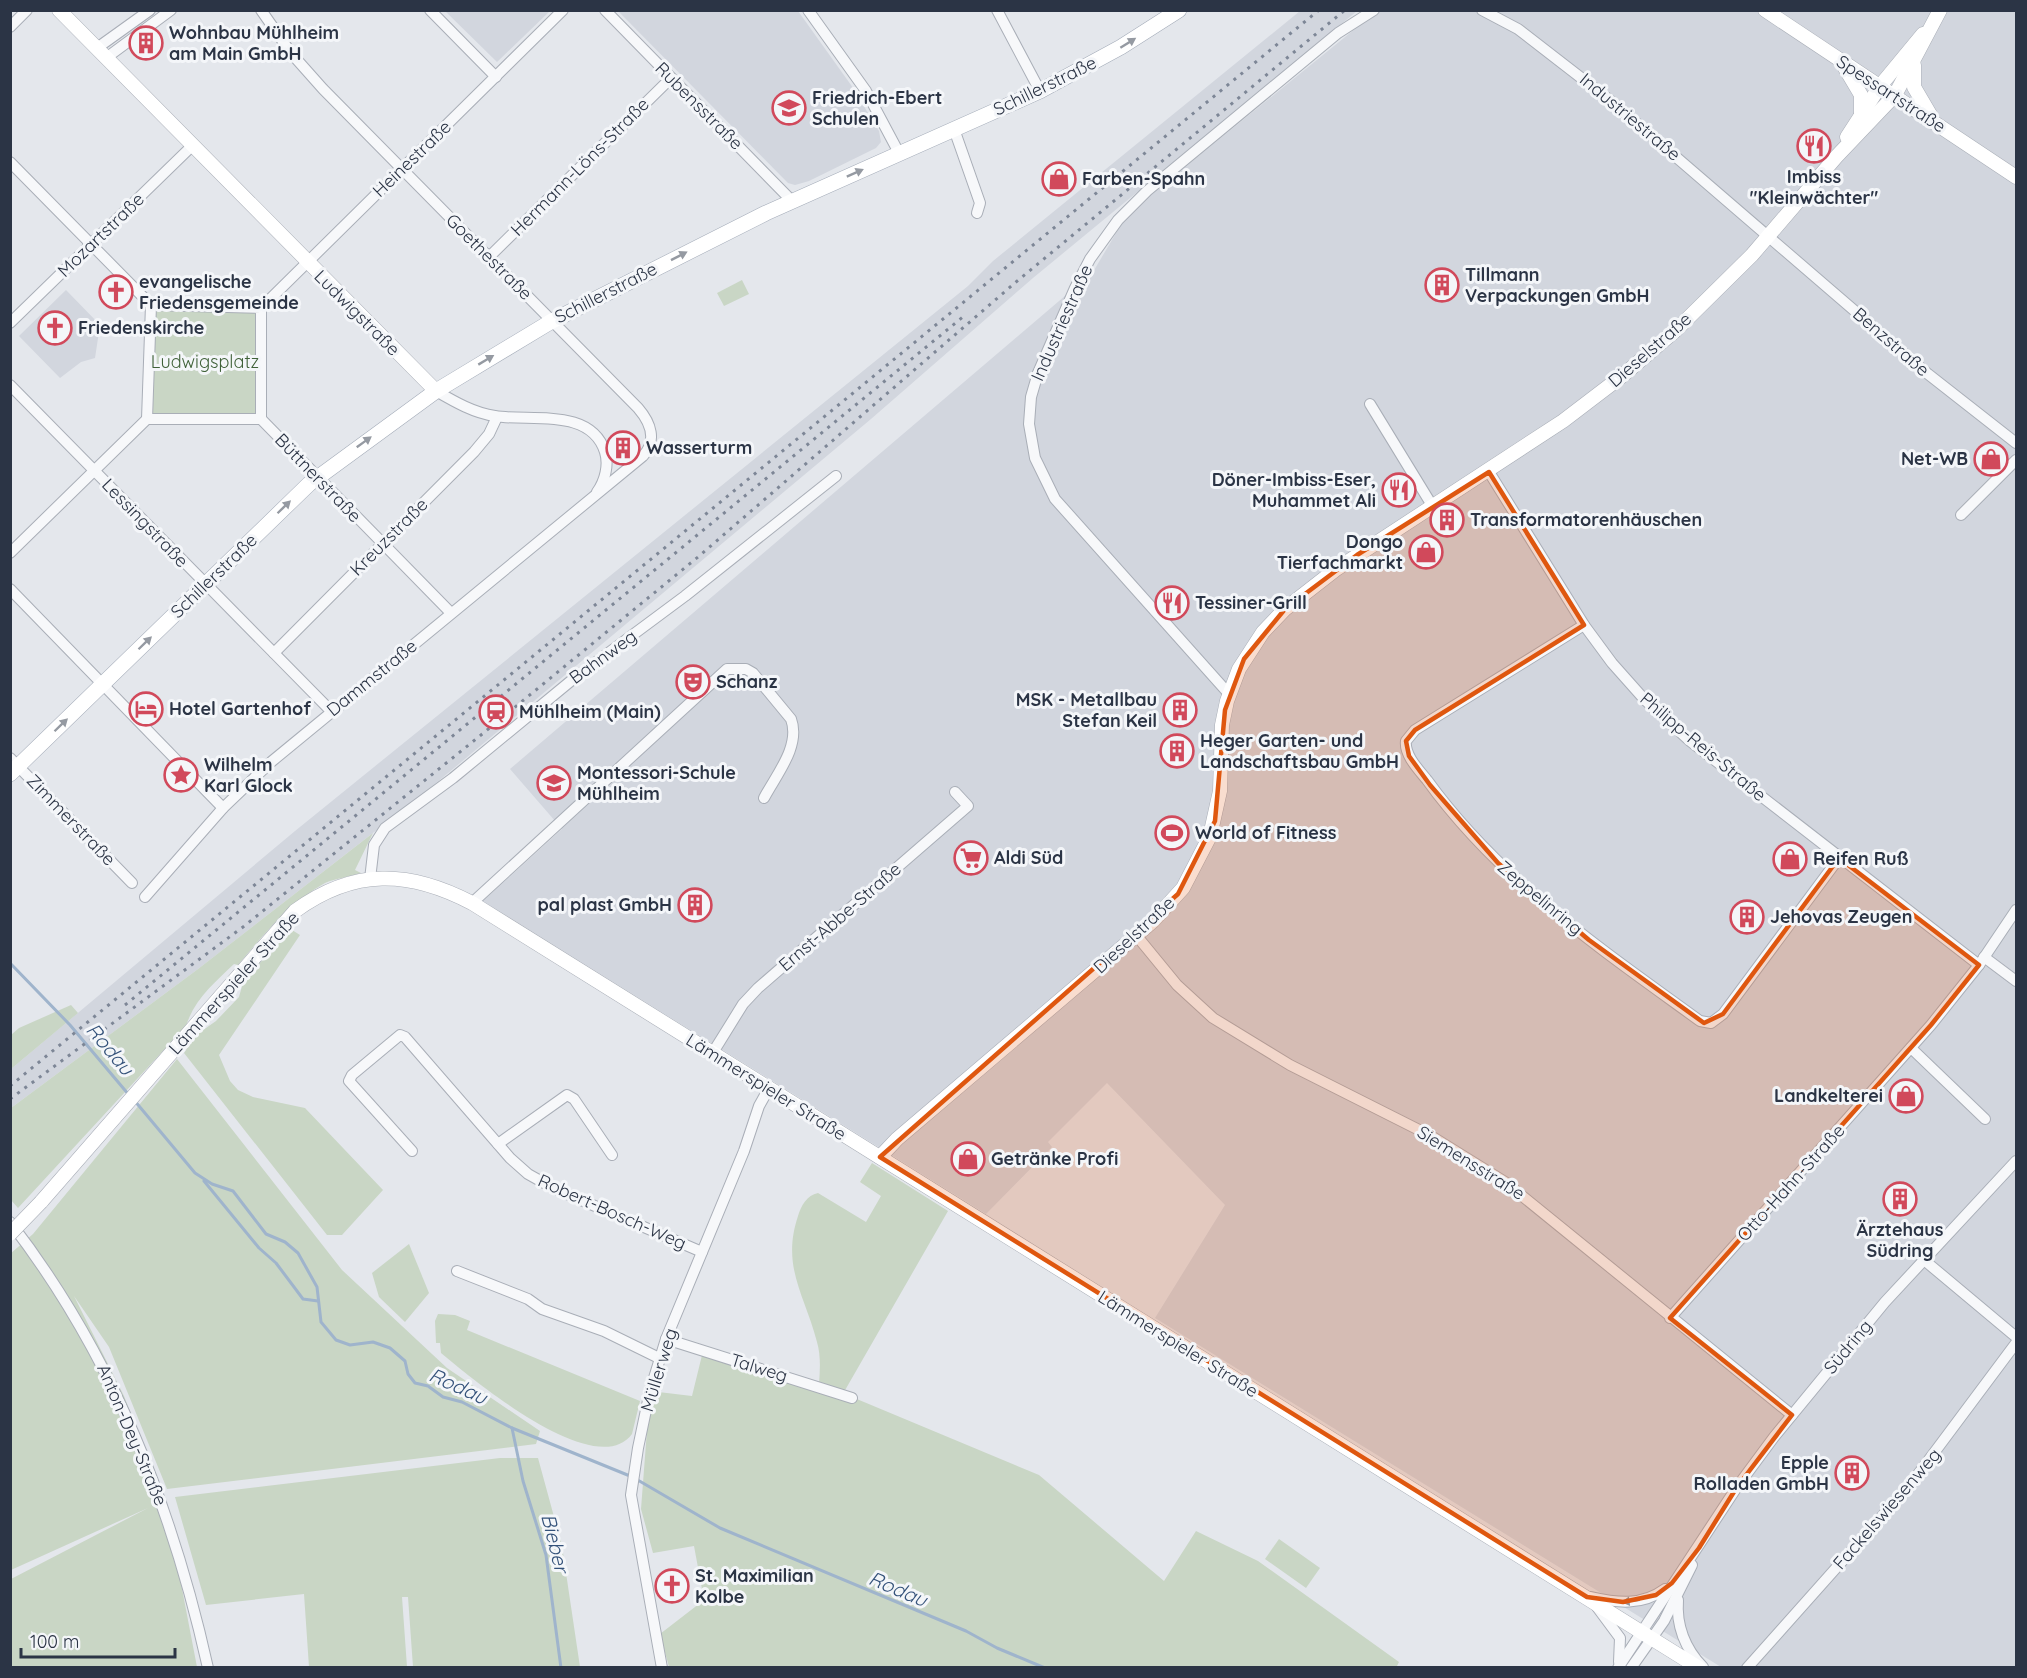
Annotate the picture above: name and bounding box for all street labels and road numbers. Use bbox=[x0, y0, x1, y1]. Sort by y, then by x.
street label: Spessartstraße bbox=[1832, 50, 1950, 137]
street label: Schillerstraße bbox=[989, 51, 1100, 120]
street label: Rubensstraße bbox=[650, 57, 748, 155]
street label: Industriestraße bbox=[1575, 68, 1686, 166]
street label: Hermann-Löns-Straße bbox=[506, 93, 654, 241]
street label: Heinestraße bbox=[367, 115, 456, 202]
street label: Mozartstraße bbox=[52, 188, 149, 282]
street label: Goethestraße bbox=[441, 208, 538, 305]
street label: Schillerstraße bbox=[551, 257, 661, 328]
street label: Industriestraße bbox=[1026, 261, 1097, 385]
street label: Ludwigstraße bbox=[309, 265, 405, 361]
street label: Benzstraße bbox=[1848, 302, 1934, 381]
street label: Dieselstraße bbox=[1603, 307, 1696, 392]
street label: Büttnerstraße bbox=[270, 428, 367, 527]
street label: Lessingstraße bbox=[97, 473, 194, 572]
street label: Kreuzstraße bbox=[345, 493, 432, 580]
street label: Schillerstraße bbox=[165, 528, 262, 623]
street label: Bahnweg bbox=[564, 624, 641, 689]
street label: Dammstraße bbox=[322, 634, 422, 721]
street label: Philipp-Reis-Straße bbox=[1635, 687, 1771, 806]
street label: Zimmerstraße bbox=[22, 769, 121, 870]
street label: Zeppelinring bbox=[1493, 855, 1588, 940]
street label: Ernst-Abbe-Straße bbox=[774, 857, 906, 976]
street label: Dieselstraße bbox=[1088, 891, 1179, 978]
street label: Lämmerspieler Straße bbox=[163, 906, 304, 1059]
street label: Lämmerspieler Straße bbox=[682, 1028, 851, 1145]
street label: Otto-Hahn-Straße bbox=[1732, 1119, 1849, 1246]
street label: Siemensstraße bbox=[1413, 1120, 1529, 1205]
street label: Robert-Bosch-Weg bbox=[534, 1169, 690, 1255]
street label: Lämmerspieler Straße bbox=[1094, 1285, 1263, 1402]
street label: Südring bbox=[1818, 1315, 1877, 1378]
street label: Müllerweg bbox=[635, 1325, 682, 1414]
street label: Talweg bbox=[728, 1348, 791, 1387]
street label: Anton-Dey-Straße bbox=[92, 1360, 173, 1509]
street label: Fackelswiesenweg bbox=[1828, 1443, 1946, 1574]

